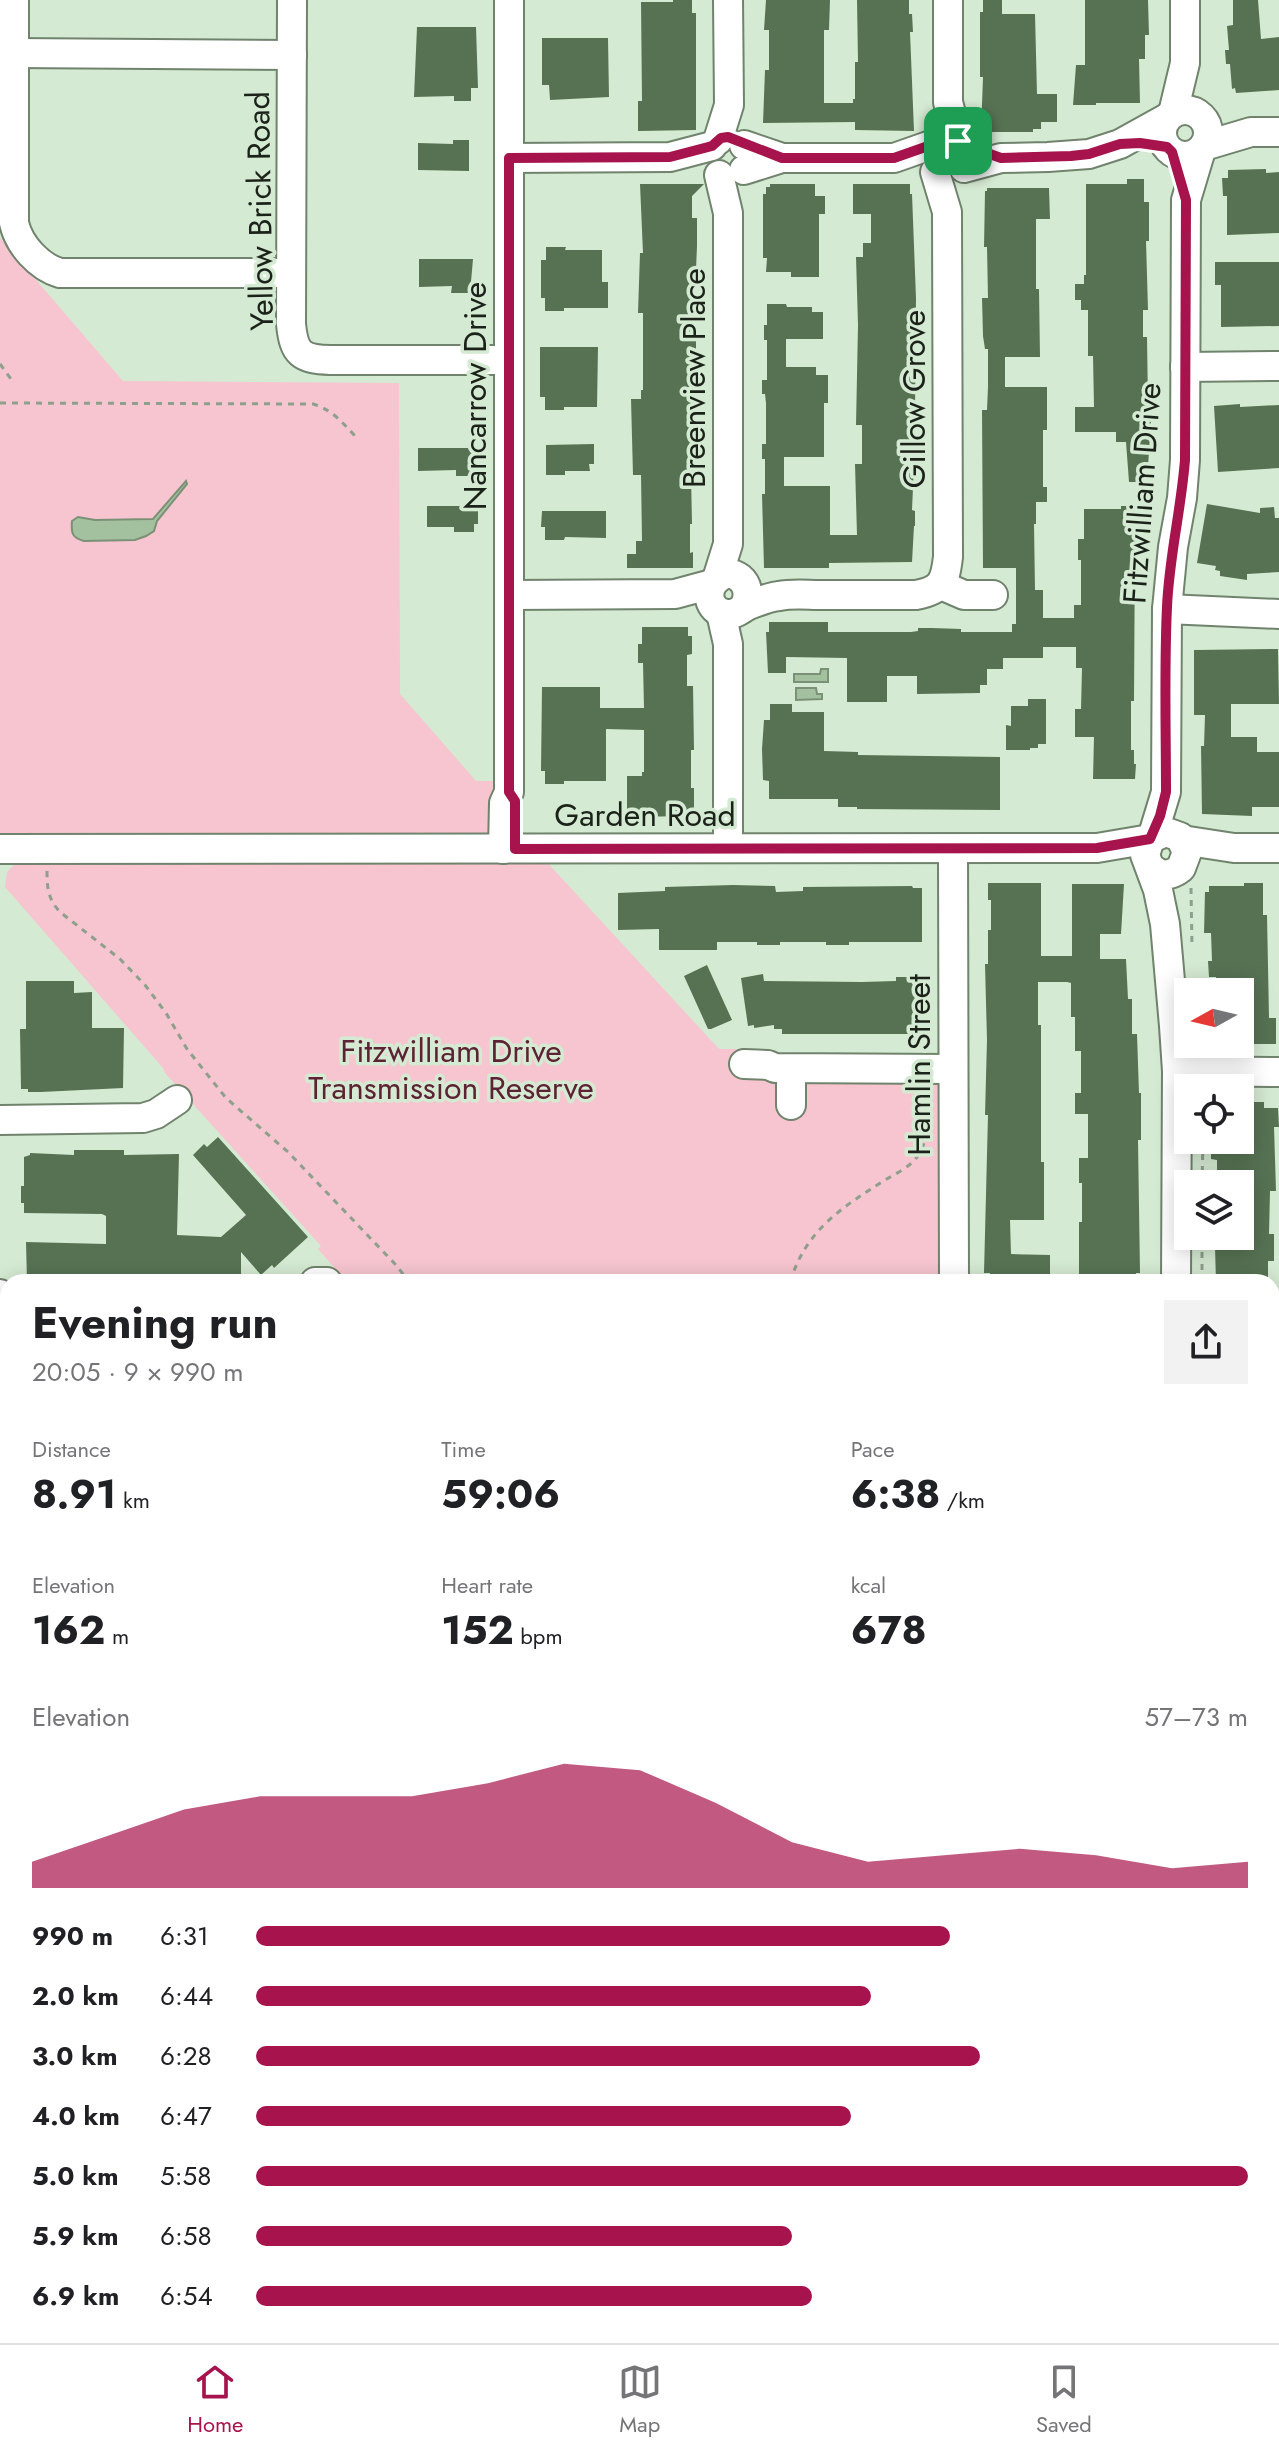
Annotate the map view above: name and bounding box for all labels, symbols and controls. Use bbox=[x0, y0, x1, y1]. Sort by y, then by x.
street label: Yellow Brick Road bbox=[235, 91, 285, 331]
pin bbox=[924, 107, 992, 175]
icon: arrive bbox=[936, 119, 980, 163]
street label: Breenview Place bbox=[671, 268, 717, 488]
street label: Nancarrow Drive bbox=[452, 282, 498, 510]
street label: Gillow Grove bbox=[891, 310, 937, 488]
street label: Fitzwilliam Drive bbox=[1111, 381, 1173, 605]
street label: Garden Road bbox=[554, 792, 736, 838]
street label: Hamlin Street bbox=[896, 974, 942, 1156]
north arrow bbox=[1174, 978, 1254, 1058]
map controls bbox=[1174, 978, 1254, 1250]
park label: Fitzwilliam Drive Transmission Reserve bbox=[308, 1028, 594, 1111]
button: locate bbox=[1174, 1074, 1254, 1154]
button: layers bbox=[1174, 1170, 1254, 1250]
text: Evening run bbox=[32, 1291, 278, 1355]
button: share bbox=[1164, 1300, 1248, 1384]
text: 20:05 · 9 × 990 m bbox=[32, 1353, 244, 1391]
text: Distance bbox=[32, 1433, 111, 1465]
text: Time bbox=[441, 1433, 486, 1465]
text: Pace bbox=[851, 1433, 894, 1465]
text: 8.91 bbox=[32, 1465, 116, 1523]
text: 59:06 bbox=[441, 1465, 560, 1523]
text: 6:38 bbox=[851, 1465, 940, 1523]
text: km bbox=[116, 1484, 150, 1516]
text: /km bbox=[940, 1484, 985, 1516]
text: Elevation bbox=[32, 1569, 115, 1601]
text: Heart rate bbox=[441, 1569, 533, 1601]
text: kcal bbox=[851, 1569, 886, 1601]
text: 162 bbox=[32, 1601, 105, 1659]
text: 152 bbox=[441, 1601, 514, 1659]
text: 678 bbox=[851, 1601, 927, 1659]
text: m bbox=[105, 1620, 129, 1652]
text: bpm bbox=[514, 1620, 563, 1652]
text: Elevation bbox=[32, 1698, 130, 1736]
text: 57–73 m bbox=[1145, 1698, 1248, 1736]
text: 990 m bbox=[32, 1917, 113, 1955]
text: 6:31 bbox=[160, 1917, 209, 1955]
text: 2.0 km bbox=[32, 1977, 119, 2015]
text: 6:44 bbox=[160, 1977, 213, 2015]
text: 3.0 km bbox=[32, 2037, 117, 2075]
text: 6:28 bbox=[160, 2037, 212, 2075]
text: 4.0 km bbox=[32, 2097, 120, 2135]
text: 6:47 bbox=[160, 2097, 212, 2135]
text: 5.0 km bbox=[32, 2157, 118, 2195]
text: 5:58 bbox=[160, 2157, 211, 2195]
text: 5.9 km bbox=[32, 2217, 119, 2255]
text: 6:58 bbox=[160, 2217, 212, 2255]
text: 6.9 km bbox=[32, 2277, 119, 2315]
text: 6:54 bbox=[160, 2277, 213, 2315]
tab: Home bbox=[187, 2360, 243, 2440]
tab: Map bbox=[618, 2360, 662, 2440]
tab: Saved bbox=[1036, 2360, 1092, 2440]

